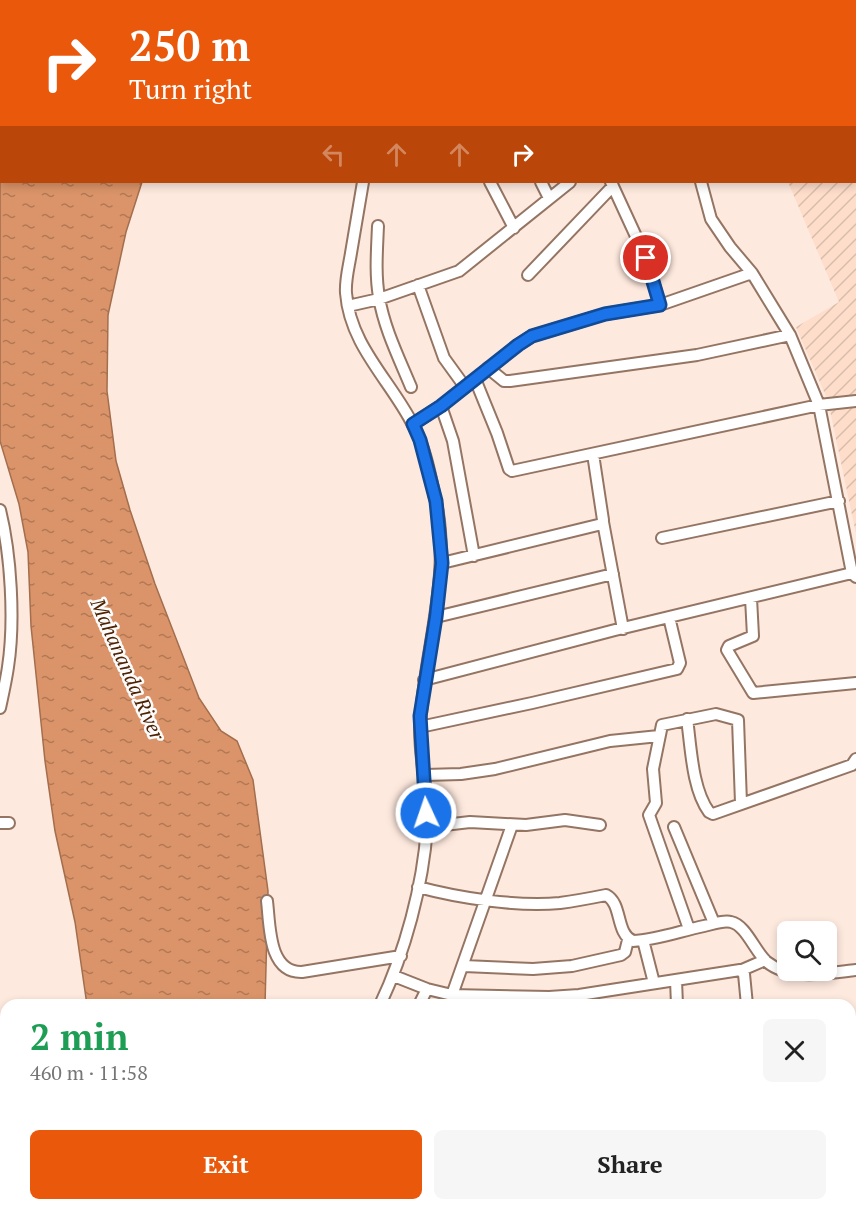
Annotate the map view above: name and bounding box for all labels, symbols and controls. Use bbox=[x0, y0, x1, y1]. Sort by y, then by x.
text: 250 m bbox=[129, 17, 250, 73]
icon: right bbox=[30, 24, 108, 102]
text: Turn right bbox=[129, 71, 252, 107]
icon: left bbox=[317, 138, 350, 171]
icon: ahead bbox=[380, 138, 413, 171]
icon: ahead bbox=[443, 138, 476, 171]
icon: right bbox=[506, 138, 539, 171]
pin bbox=[620, 232, 671, 283]
icon: arrive bbox=[629, 241, 662, 274]
water label: Mahananda River bbox=[84, 593, 172, 745]
position arrow bbox=[394, 781, 458, 845]
map controls bbox=[777, 921, 837, 981]
button: search bbox=[777, 921, 837, 981]
text: 2 min bbox=[30, 1013, 128, 1060]
button: close bbox=[763, 1019, 826, 1082]
text: 460 m · 11:58 bbox=[30, 1059, 148, 1086]
button: Exit bbox=[30, 1130, 422, 1199]
button: Share bbox=[434, 1130, 826, 1199]

